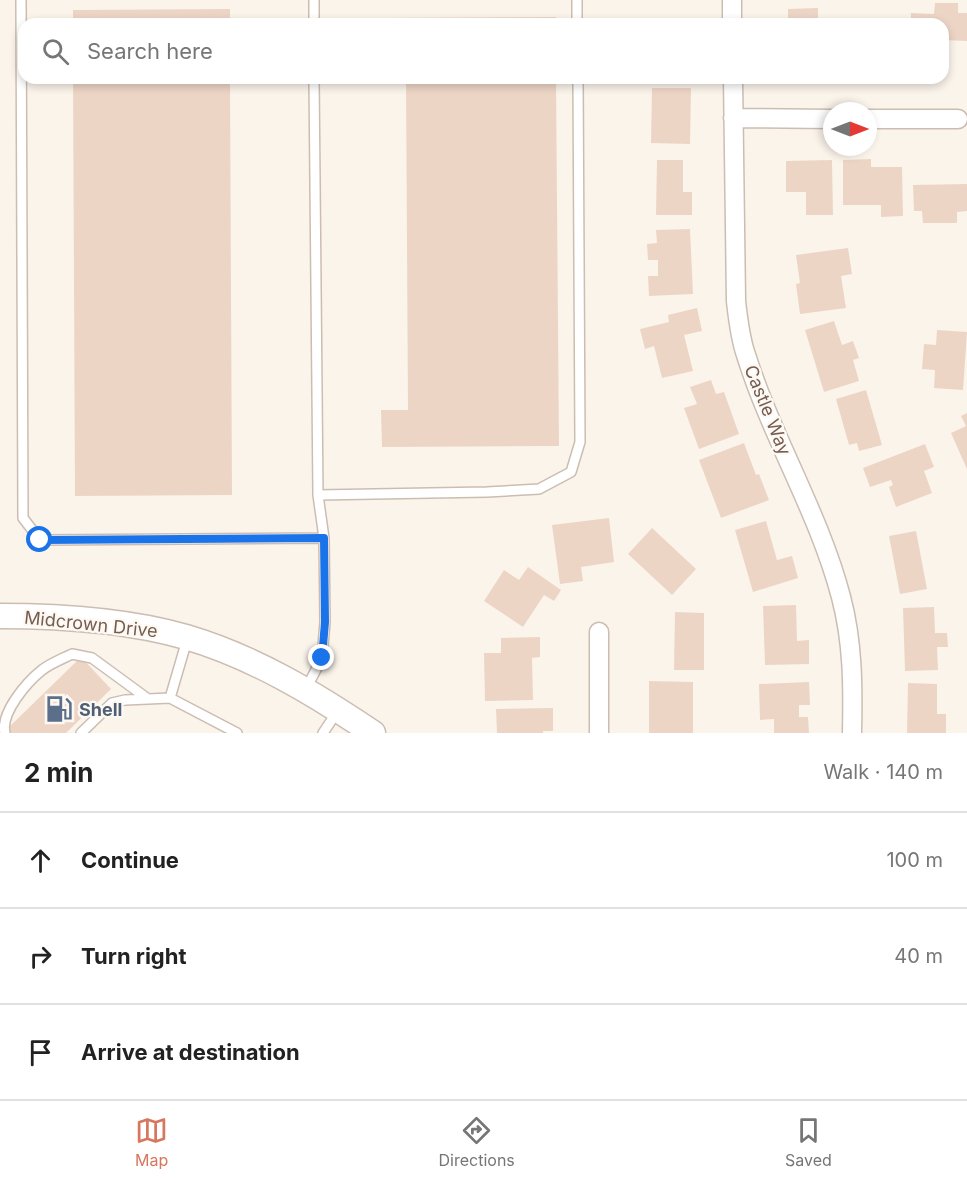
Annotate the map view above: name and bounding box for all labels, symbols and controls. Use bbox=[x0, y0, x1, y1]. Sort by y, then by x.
search box bbox=[18, 18, 949, 84]
icon: search bbox=[39, 35, 72, 68]
text: Search here bbox=[87, 38, 213, 64]
north arrow bbox=[823, 102, 877, 156]
street label: Castle Way bbox=[740, 362, 796, 458]
route start bbox=[26, 526, 52, 552]
street label: Midcrown Drive bbox=[23, 607, 159, 641]
route end bbox=[308, 644, 334, 670]
fuel station icon: Shell bbox=[44, 694, 74, 724]
place label: Shell bbox=[79, 699, 122, 720]
text: 2 min bbox=[24, 757, 94, 788]
text: Walk · 140 m bbox=[823, 760, 943, 784]
icon: ahead bbox=[24, 844, 57, 877]
text: Continue bbox=[81, 847, 179, 873]
text: 100 m bbox=[886, 848, 943, 872]
icon: right bbox=[24, 940, 57, 973]
text: Turn right bbox=[81, 943, 187, 969]
text: 40 m bbox=[894, 944, 943, 968]
icon: arrive bbox=[24, 1036, 57, 1069]
text: Arrive at destination bbox=[81, 1039, 300, 1065]
tab: Map bbox=[135, 1114, 168, 1170]
tab: Directions bbox=[439, 1114, 515, 1170]
tab: Saved bbox=[785, 1114, 832, 1170]

